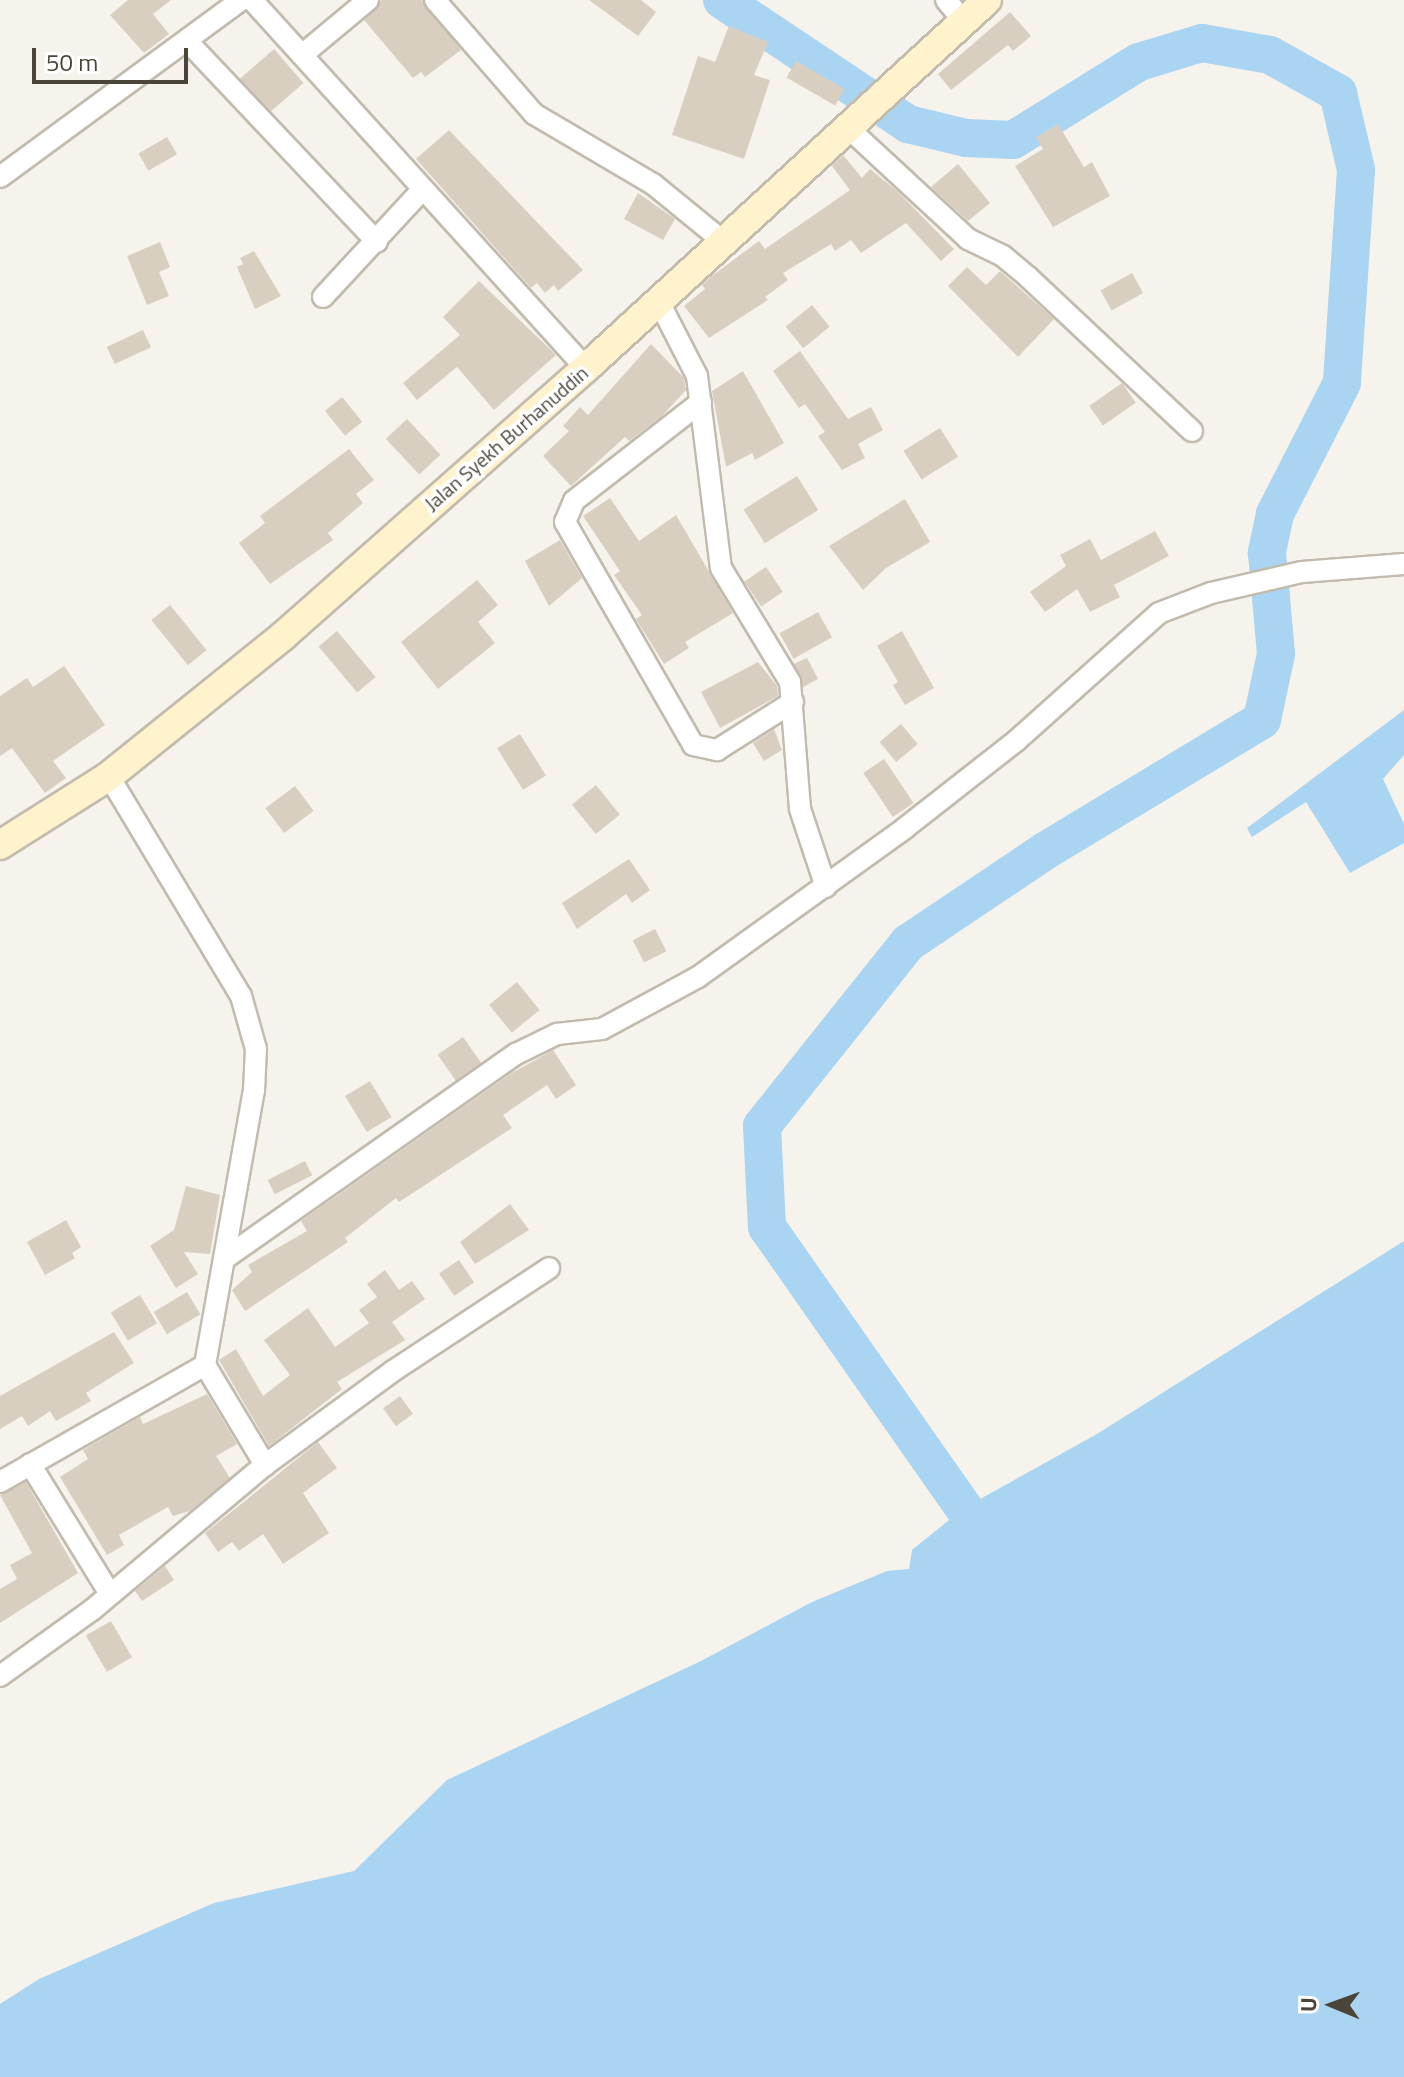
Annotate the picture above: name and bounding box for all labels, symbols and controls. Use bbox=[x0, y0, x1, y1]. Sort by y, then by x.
scale bar bbox=[36, 32, 192, 82]
text: 50 m bbox=[46, 44, 98, 80]
street label: Jalan Syekh Burhanuddin bbox=[419, 360, 593, 516]
north arrow bbox=[1292, 1965, 1372, 2045]
text: U bbox=[1291, 1997, 1325, 2012]

